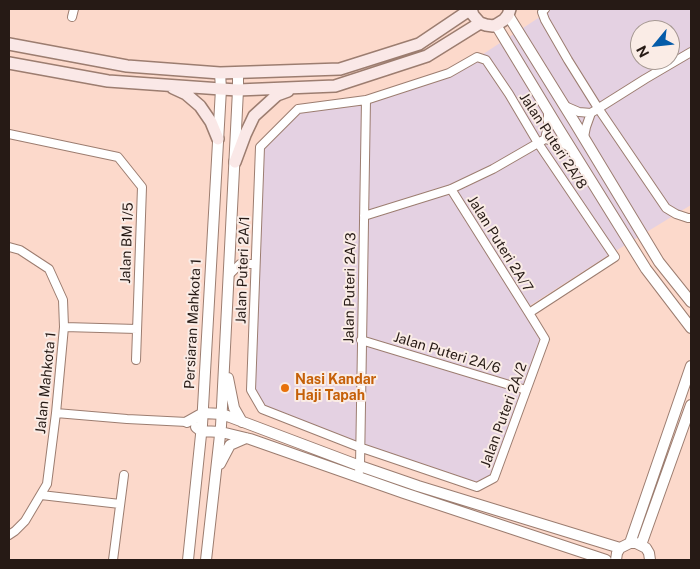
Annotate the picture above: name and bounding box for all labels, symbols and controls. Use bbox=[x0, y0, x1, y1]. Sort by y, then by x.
north arrow bbox=[630, 20, 680, 70]
text: N bbox=[633, 43, 652, 60]
street label: Jalan Puteri 2A/8 bbox=[516, 90, 590, 192]
street label: Jalan Puteri 2A/7 bbox=[464, 193, 536, 295]
street label: Jalan BM 1/5 bbox=[117, 202, 137, 284]
street label: Jalan Puteri 2A/1 bbox=[233, 216, 253, 324]
street label: Jalan Puteri 2A/3 bbox=[341, 232, 359, 344]
street label: Persiaran Mahkota 1 bbox=[181, 258, 205, 390]
street label: Jalan Puteri 2A/6 bbox=[391, 329, 503, 377]
street label: Jalan Mahkota 1 bbox=[32, 331, 60, 435]
street label: Jalan Puteri 2A/2 bbox=[477, 360, 531, 470]
place label: Nasi Kandar Haji Tapah bbox=[295, 372, 376, 404]
marker: Nasi Kandar Haji Tapah bbox=[279, 382, 291, 394]

